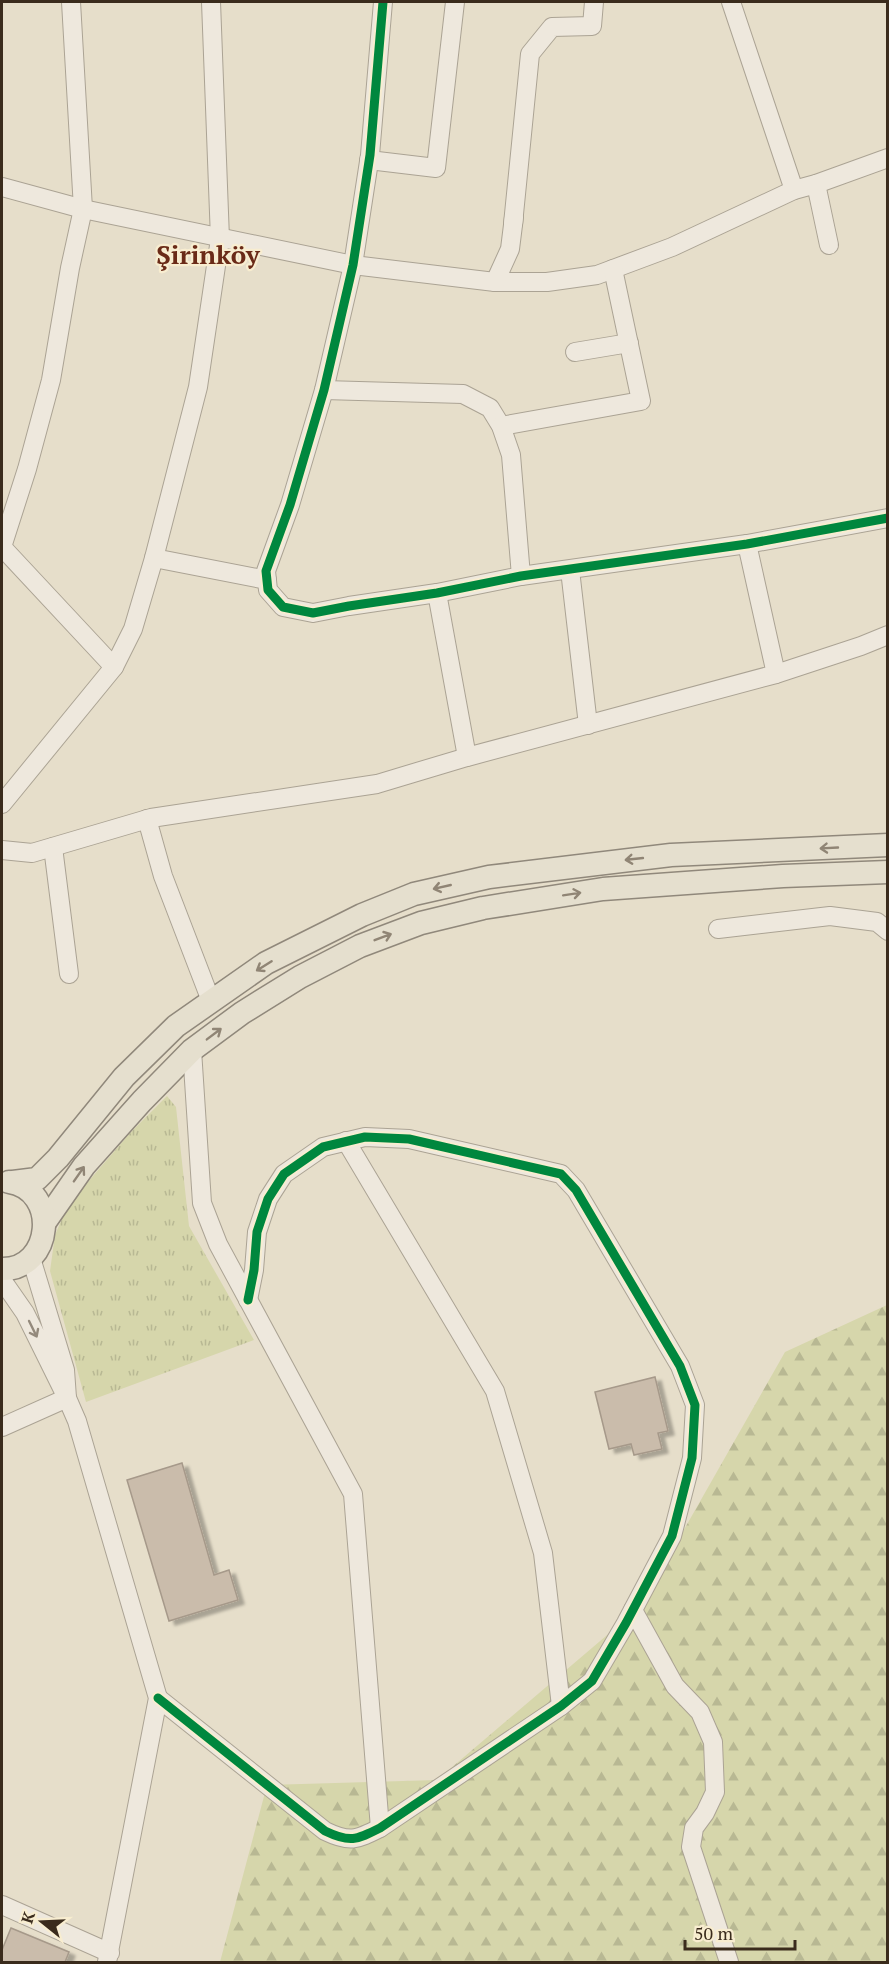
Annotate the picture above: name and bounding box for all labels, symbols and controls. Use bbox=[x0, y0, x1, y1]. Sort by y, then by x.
district label: Şirinköy bbox=[156, 237, 261, 271]
one-way arrow bbox=[820, 842, 840, 853]
one-way arrow bbox=[625, 854, 645, 865]
one-way arrow bbox=[432, 882, 451, 894]
one-way arrow bbox=[562, 888, 581, 899]
one-way arrow bbox=[373, 931, 391, 942]
one-way arrow bbox=[256, 960, 273, 972]
one-way arrow bbox=[206, 1028, 222, 1041]
one-way arrow bbox=[73, 1166, 85, 1182]
one-way arrow bbox=[28, 1320, 40, 1338]
north arrow bbox=[12, 1892, 72, 1952]
text: K bbox=[16, 1908, 40, 1926]
scale bar bbox=[685, 1913, 794, 1951]
text: 50 m bbox=[694, 1921, 734, 1945]

